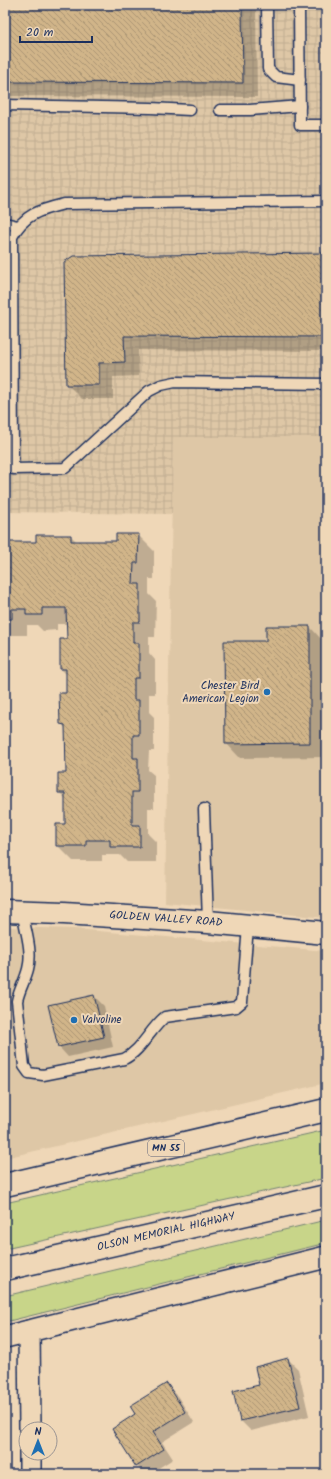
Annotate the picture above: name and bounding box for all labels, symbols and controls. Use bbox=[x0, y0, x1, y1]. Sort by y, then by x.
scale bar bbox=[20, 18, 92, 44]
text: 20 m bbox=[26, 23, 54, 42]
place label: Chester Bird American Legion bbox=[182, 677, 260, 708]
marker: Chester Bird American Legion bbox=[262, 687, 272, 697]
street label: GOLDEN VALLEY ROAD bbox=[109, 906, 223, 932]
place label: Valvoline bbox=[82, 1011, 122, 1029]
marker: Valvoline bbox=[69, 1015, 79, 1025]
road number: MN 55 bbox=[148, 1140, 184, 1156]
street label: OLSON MEMORIAL HIGHWAY bbox=[95, 1207, 237, 1257]
north arrow bbox=[18, 1421, 58, 1461]
text: N bbox=[35, 1423, 42, 1441]

